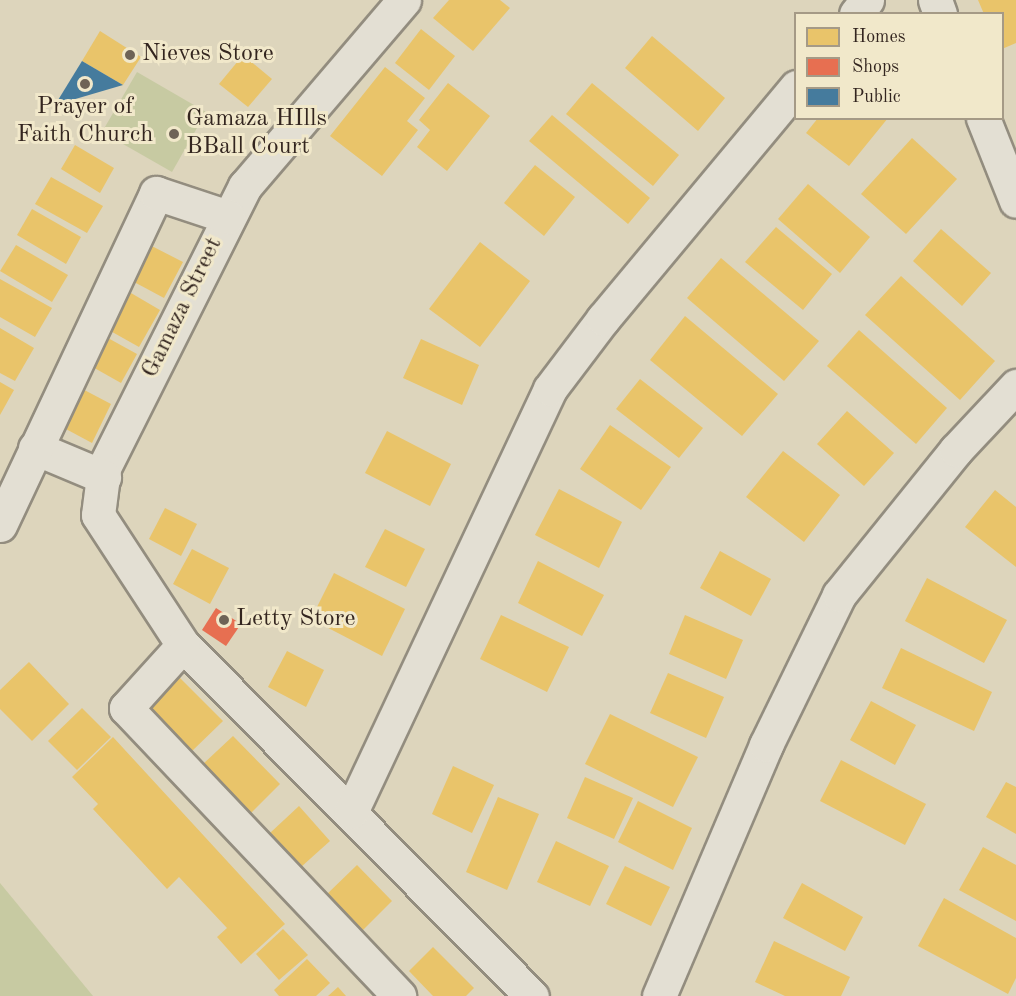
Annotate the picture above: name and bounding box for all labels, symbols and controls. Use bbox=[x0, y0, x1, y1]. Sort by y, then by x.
legend bbox=[794, 12, 1004, 120]
text: Homes bbox=[852, 28, 906, 46]
place label: Nieves Store bbox=[142, 41, 274, 69]
marker: Nieves Store bbox=[123, 48, 137, 62]
text: Shops bbox=[852, 58, 899, 76]
marker: Prayer of Faith Church bbox=[78, 77, 92, 91]
text: Public bbox=[852, 88, 901, 106]
place label: Prayer of Faith Church bbox=[17, 94, 153, 150]
place label: Gamaza HIlls BBall Court bbox=[186, 106, 327, 162]
marker: Gamaza HIlls BBall Court bbox=[167, 127, 181, 141]
street label: Gamaza Street bbox=[137, 233, 229, 383]
place label: Letty Store bbox=[236, 606, 355, 634]
marker: Letty Store bbox=[217, 613, 231, 627]

